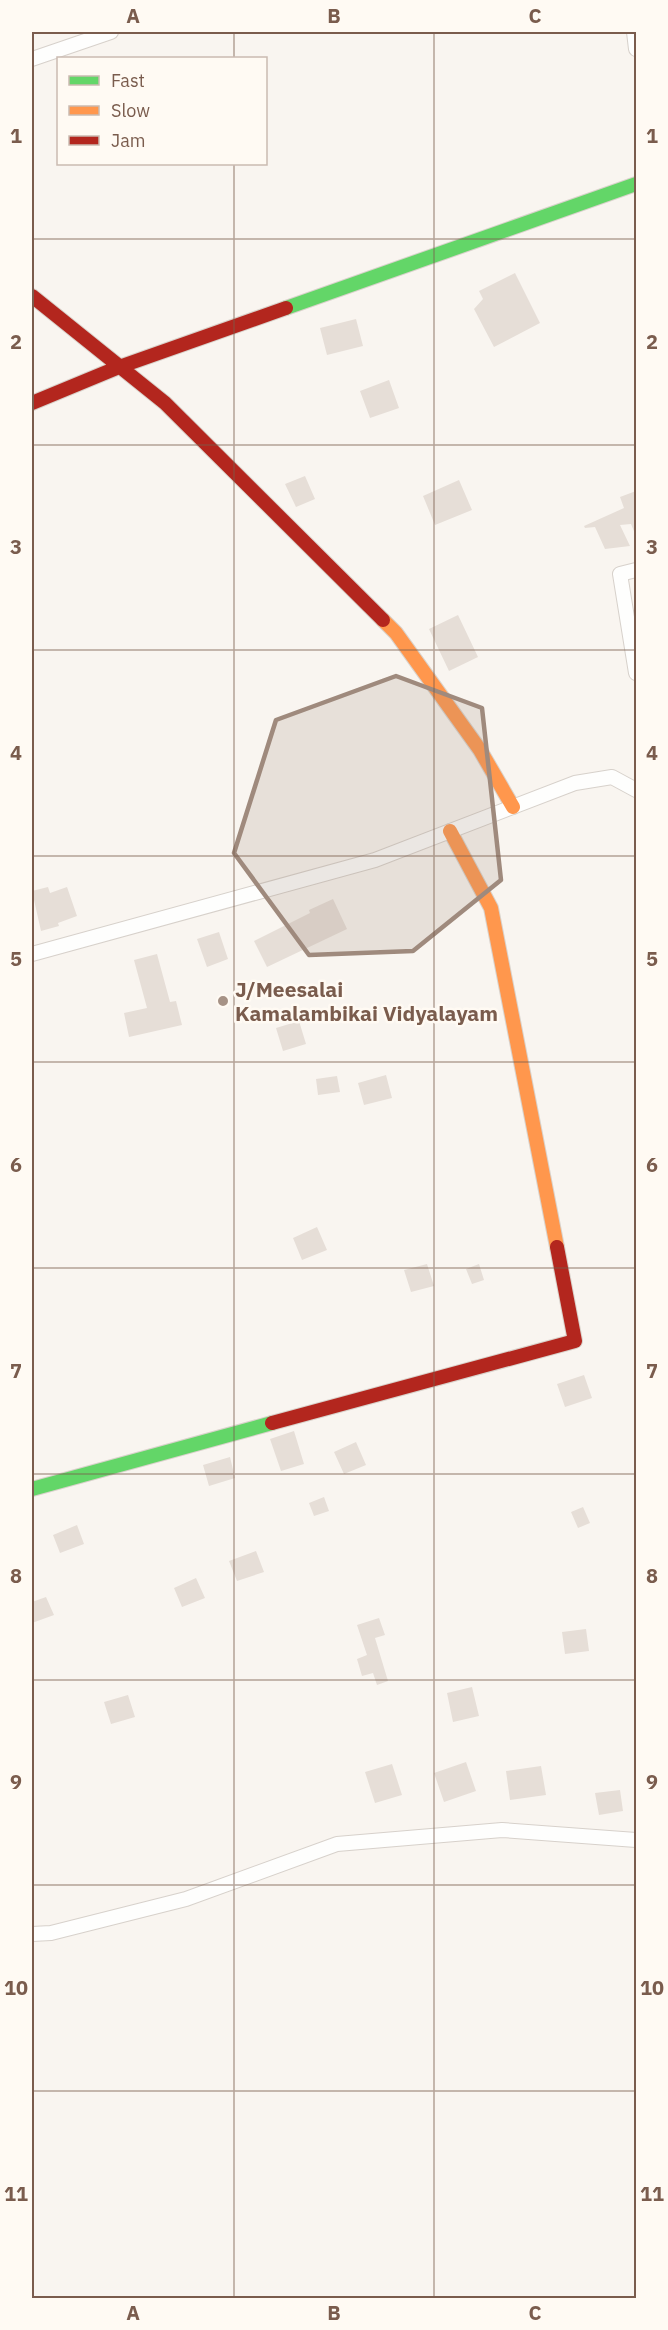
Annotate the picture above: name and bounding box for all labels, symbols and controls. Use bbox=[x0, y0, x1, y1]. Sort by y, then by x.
text: A bbox=[126, 2, 140, 29]
text: B bbox=[327, 2, 341, 29]
text: C bbox=[528, 2, 542, 29]
legend bbox=[57, 57, 267, 165]
text: Fast bbox=[111, 69, 145, 92]
text: Slow bbox=[111, 99, 150, 122]
text: 1 bbox=[10, 122, 22, 149]
text: 1 bbox=[646, 122, 658, 149]
text: Jam bbox=[111, 129, 146, 152]
text: 2 bbox=[10, 328, 22, 355]
text: 2 bbox=[646, 328, 658, 355]
text: 3 bbox=[10, 533, 22, 560]
text: 3 bbox=[646, 533, 658, 560]
text: 4 bbox=[10, 739, 22, 766]
text: 4 bbox=[646, 739, 658, 766]
text: 5 bbox=[10, 945, 22, 972]
text: 5 bbox=[646, 945, 658, 972]
place label: J/Meesalai Kamalambikai Vidyalayam bbox=[235, 975, 498, 1027]
marker: J/Meesalai Kamalambikai Vidyalayam bbox=[216, 994, 230, 1008]
text: 6 bbox=[10, 1151, 22, 1178]
text: 6 bbox=[646, 1151, 658, 1178]
text: 7 bbox=[10, 1357, 22, 1384]
text: 7 bbox=[646, 1357, 658, 1384]
text: 8 bbox=[10, 1562, 22, 1589]
text: 8 bbox=[646, 1562, 658, 1589]
text: 9 bbox=[10, 1768, 22, 1795]
text: 9 bbox=[646, 1768, 658, 1795]
text: 10 bbox=[4, 1974, 28, 2001]
text: 10 bbox=[640, 1974, 664, 2001]
text: 11 bbox=[4, 2180, 28, 2207]
text: 11 bbox=[640, 2180, 664, 2207]
text: A bbox=[126, 2299, 140, 2326]
text: B bbox=[327, 2299, 341, 2326]
text: C bbox=[528, 2299, 542, 2326]

